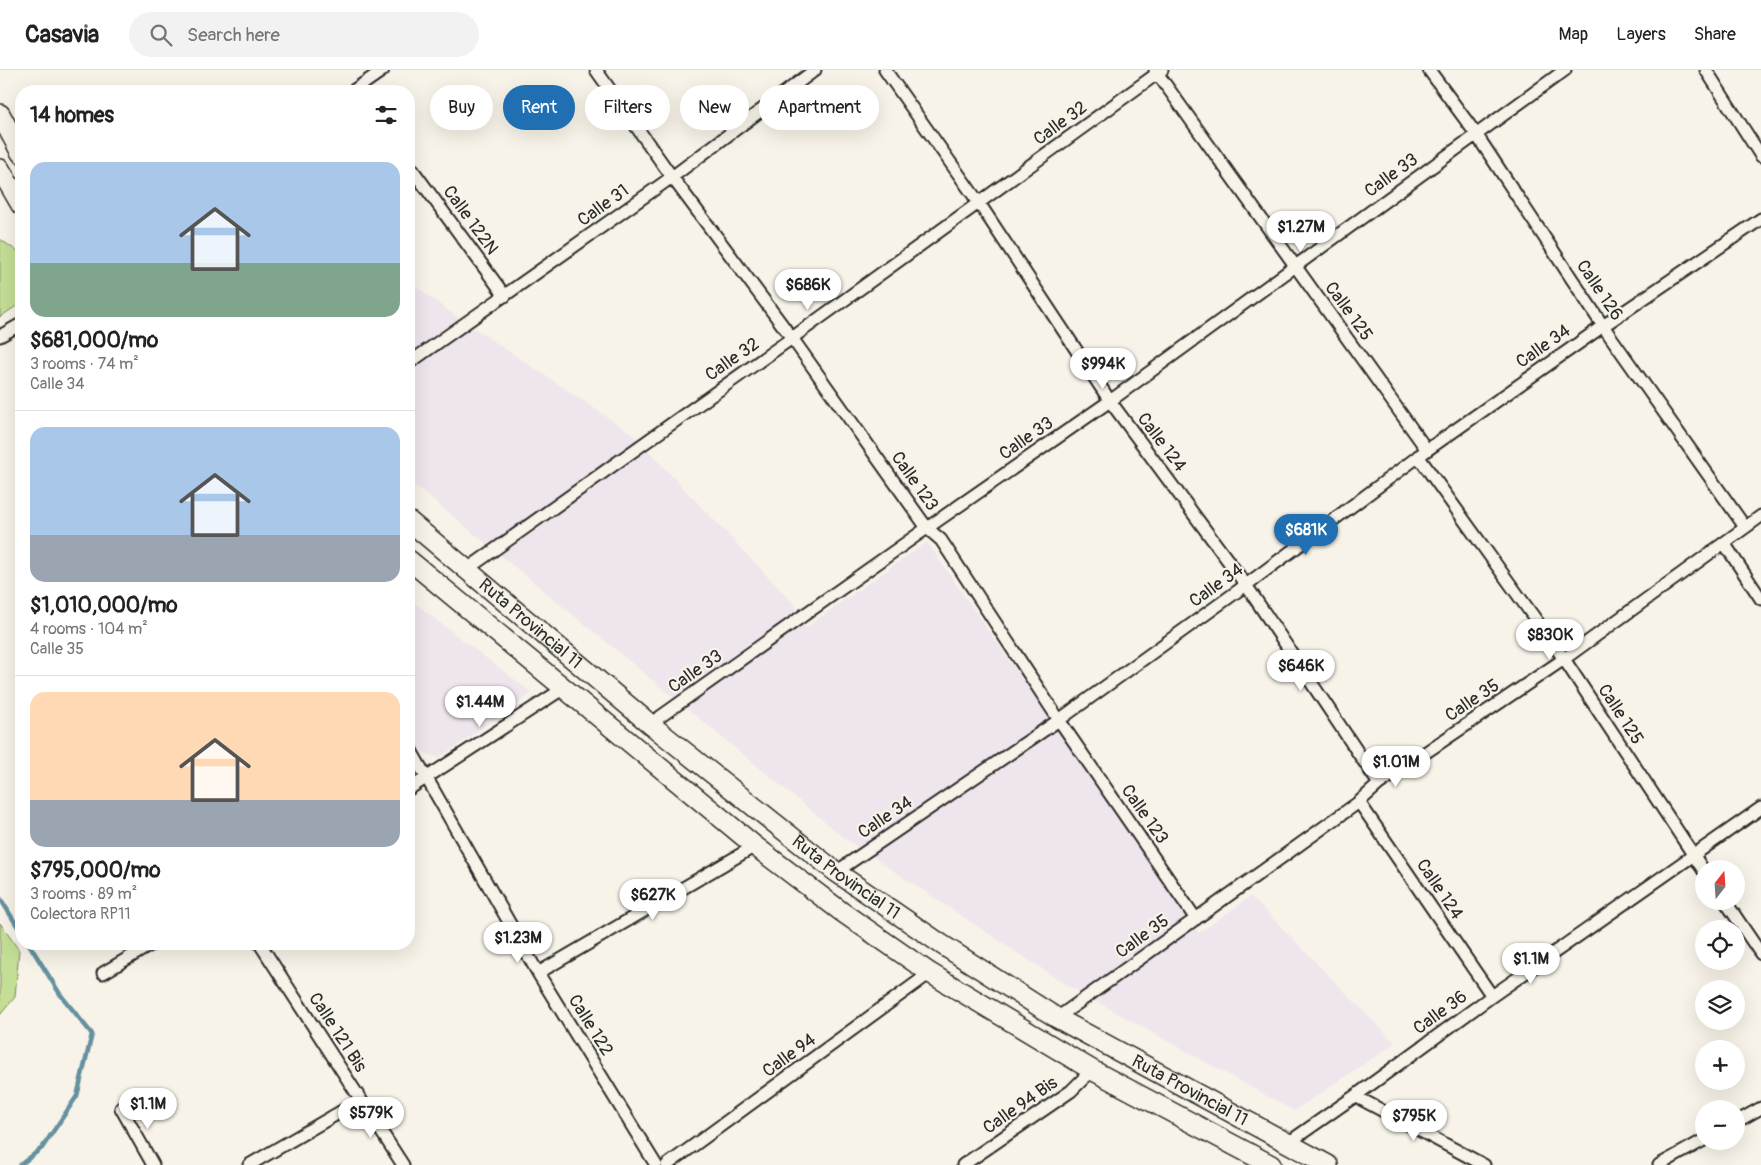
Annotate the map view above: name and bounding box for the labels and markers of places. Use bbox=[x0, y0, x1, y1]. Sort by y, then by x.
pin: $1.27M bbox=[1260, 210, 1342, 253]
pin: $686K bbox=[773, 268, 843, 311]
pin: $994K bbox=[1068, 348, 1138, 390]
pin: $681K bbox=[1271, 514, 1341, 556]
pin: $830K bbox=[1515, 618, 1585, 661]
pin: $646K bbox=[1266, 650, 1336, 692]
pin: $1.44M bbox=[439, 686, 521, 728]
pin: $1.01M bbox=[1355, 746, 1437, 788]
pin: $627K bbox=[618, 878, 688, 921]
pin: $1.23M bbox=[477, 922, 559, 964]
pin: $1.1M bbox=[1496, 942, 1566, 985]
pin: $1.1M bbox=[113, 1088, 183, 1130]
pin: $579K bbox=[336, 1096, 406, 1139]
pin: $795K bbox=[1379, 1100, 1449, 1142]

